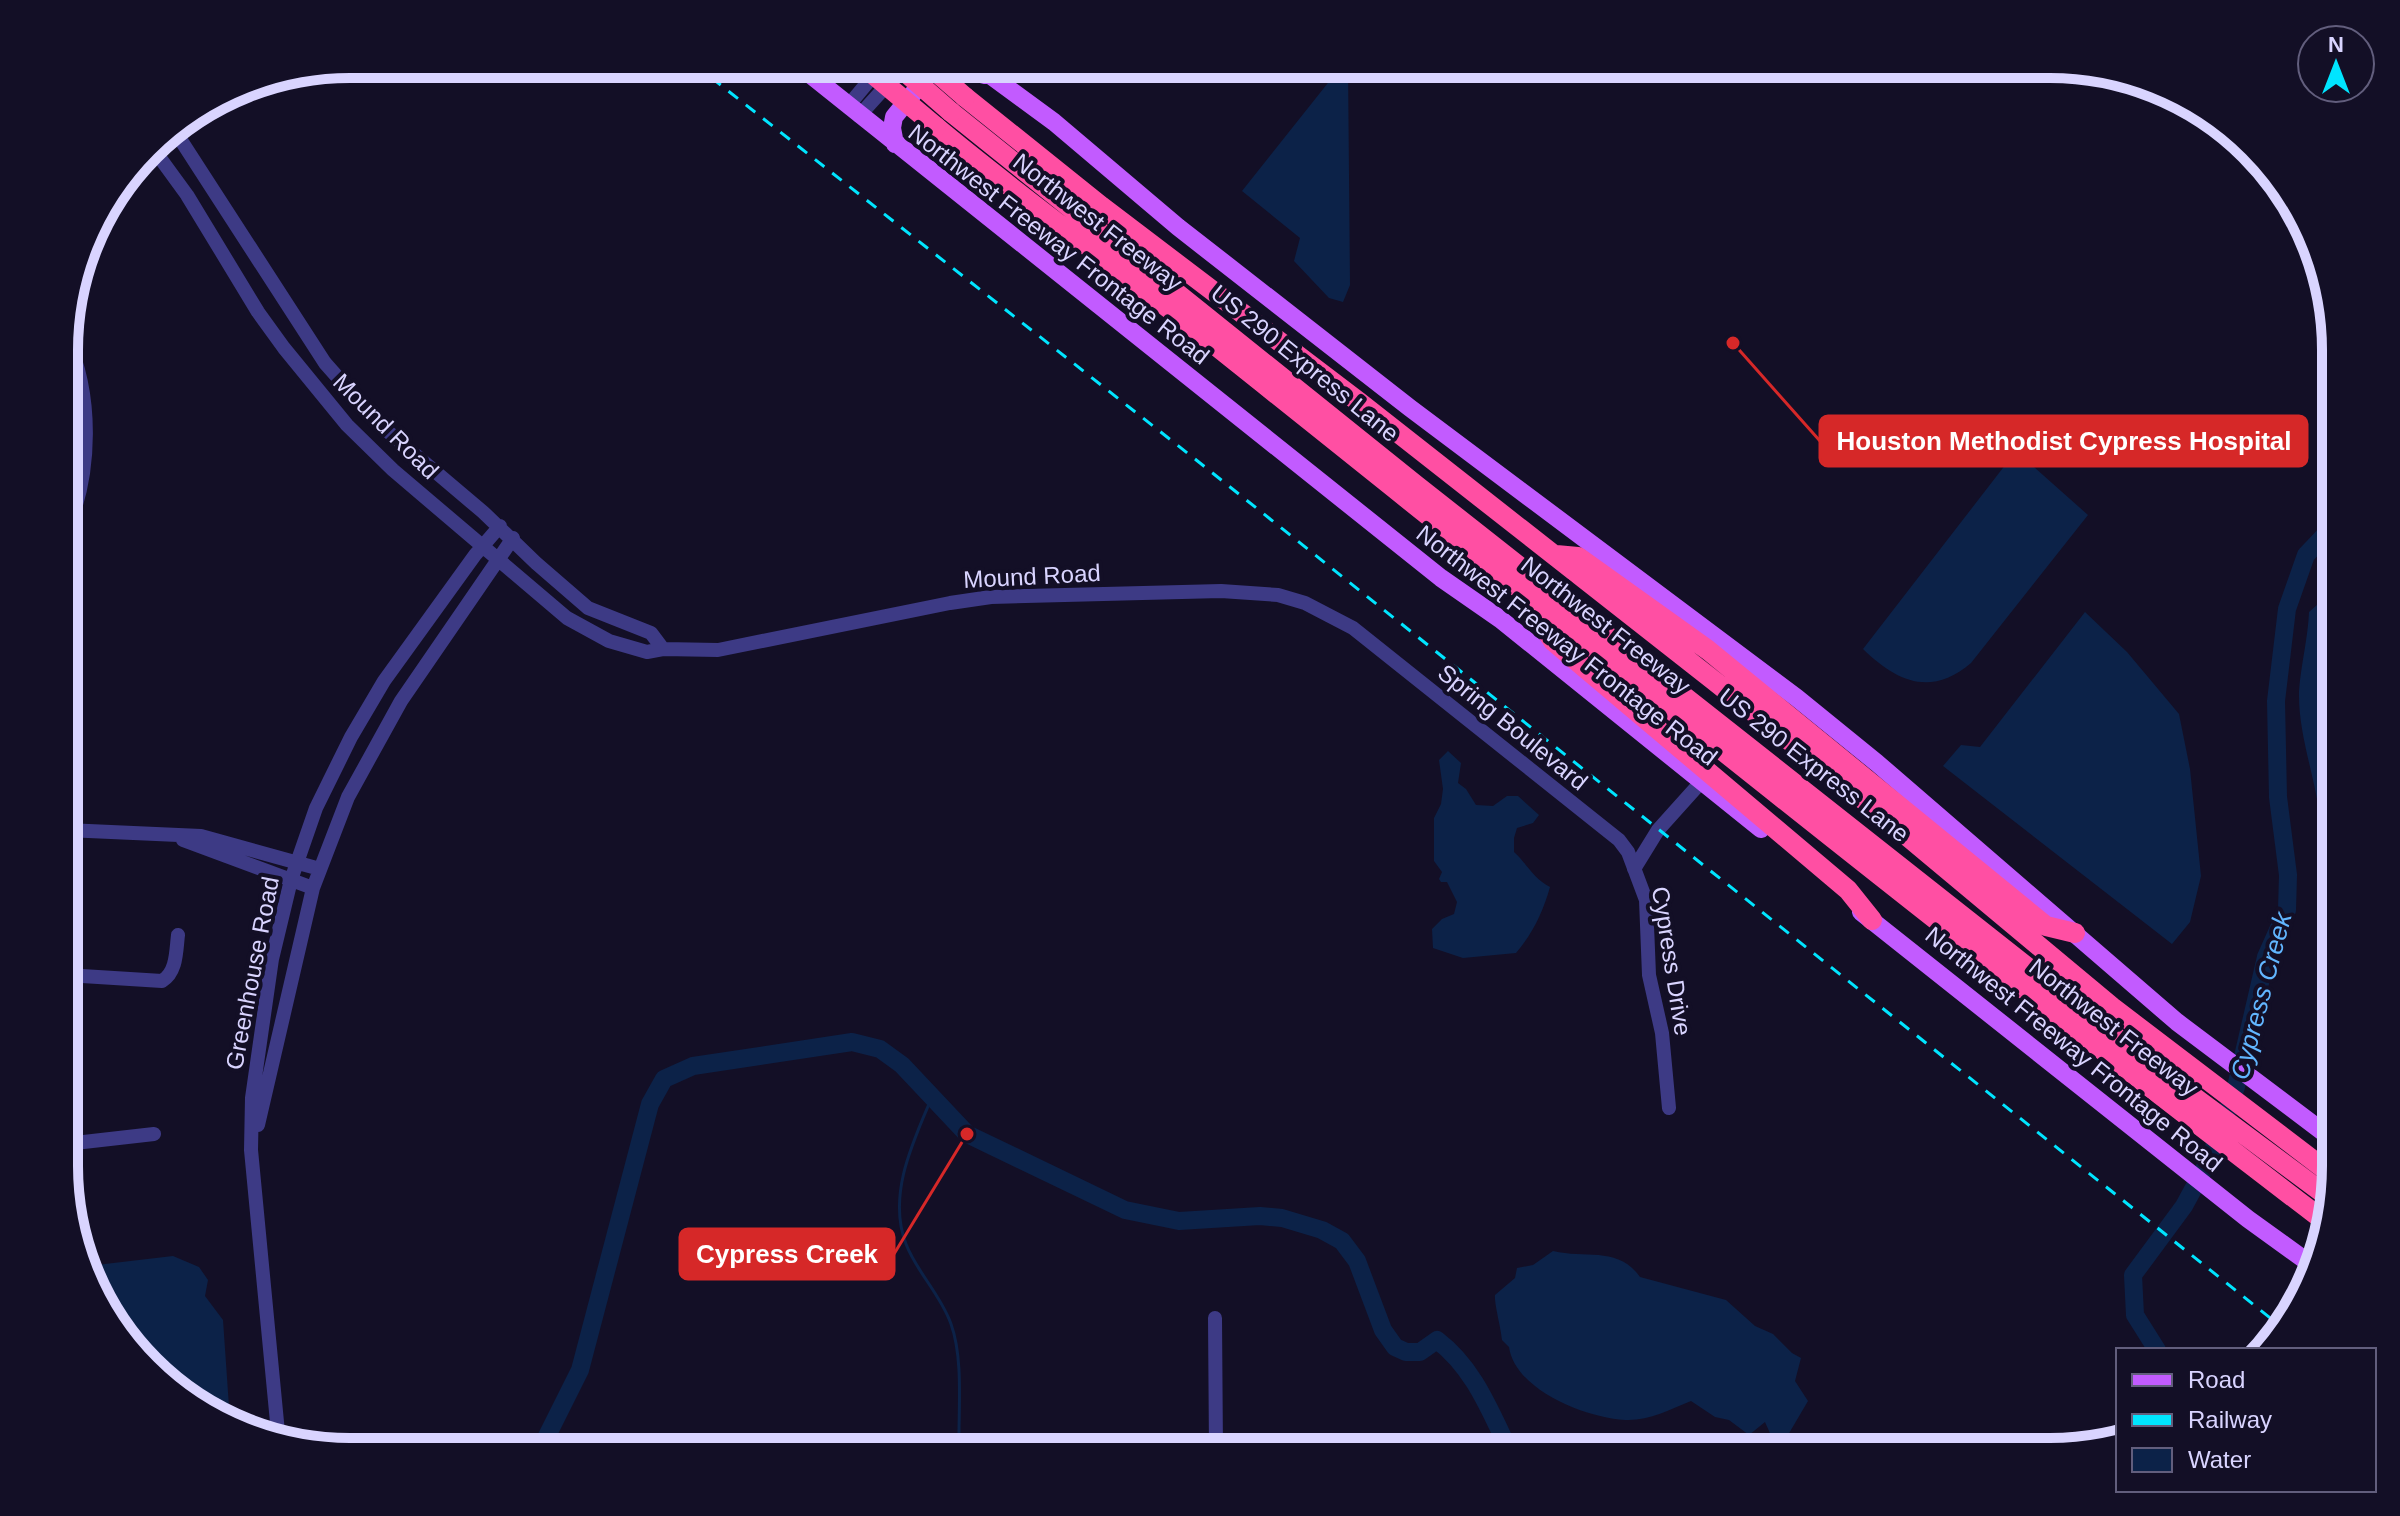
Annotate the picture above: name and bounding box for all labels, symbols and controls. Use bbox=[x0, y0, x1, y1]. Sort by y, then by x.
north arrow bbox=[2296, 24, 2376, 104]
text: N bbox=[2328, 32, 2344, 57]
street label: Northwest Freeway Frontage Road bbox=[904, 118, 1214, 370]
street label: Northwest Freeway bbox=[1008, 148, 1188, 296]
street label: US 290 Express Lane bbox=[1206, 279, 1404, 447]
street label: Mound Road bbox=[328, 368, 444, 484]
callout: Houston Methodist Cypress Hospital bbox=[1820, 416, 2307, 466]
text: Houston Methodist Cypress Hospital bbox=[1836, 426, 2292, 456]
street label: Northwest Freeway Frontage Road bbox=[1412, 519, 1722, 771]
street label: Northwest Freeway bbox=[1516, 551, 1696, 699]
street label: Mound Road bbox=[963, 559, 1101, 593]
street label: Spring Boulevard bbox=[1433, 659, 1593, 795]
street label: US 290 Express Lane bbox=[1714, 682, 1914, 848]
street label: Greenhouse Road bbox=[220, 874, 284, 1072]
street label: Cypress Drive bbox=[1647, 884, 1697, 1038]
water label: Cypress Creek bbox=[2224, 907, 2298, 1083]
street label: Northwest Freeway Frontage Road bbox=[1920, 921, 2228, 1177]
street label: Northwest Freeway bbox=[2024, 953, 2204, 1101]
callout: Cypress Creek bbox=[680, 1229, 894, 1279]
text: Cypress Creek bbox=[696, 1239, 879, 1269]
legend bbox=[2116, 1348, 2376, 1492]
text: Road bbox=[2188, 1366, 2245, 1393]
text: Railway bbox=[2188, 1406, 2272, 1433]
text: Water bbox=[2188, 1446, 2251, 1473]

